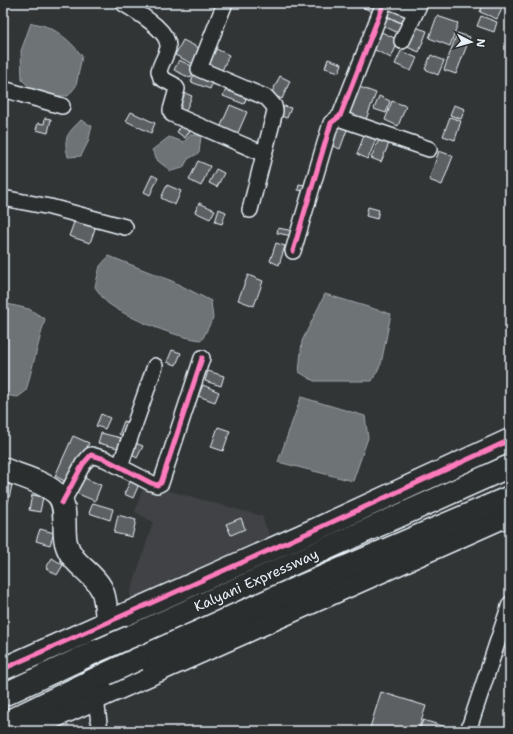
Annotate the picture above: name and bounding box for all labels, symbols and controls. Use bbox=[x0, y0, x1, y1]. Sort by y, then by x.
north arrow bbox=[451, 22, 491, 62]
text: N bbox=[473, 38, 488, 48]
street label: Kalyani Expressway bbox=[191, 544, 321, 616]

